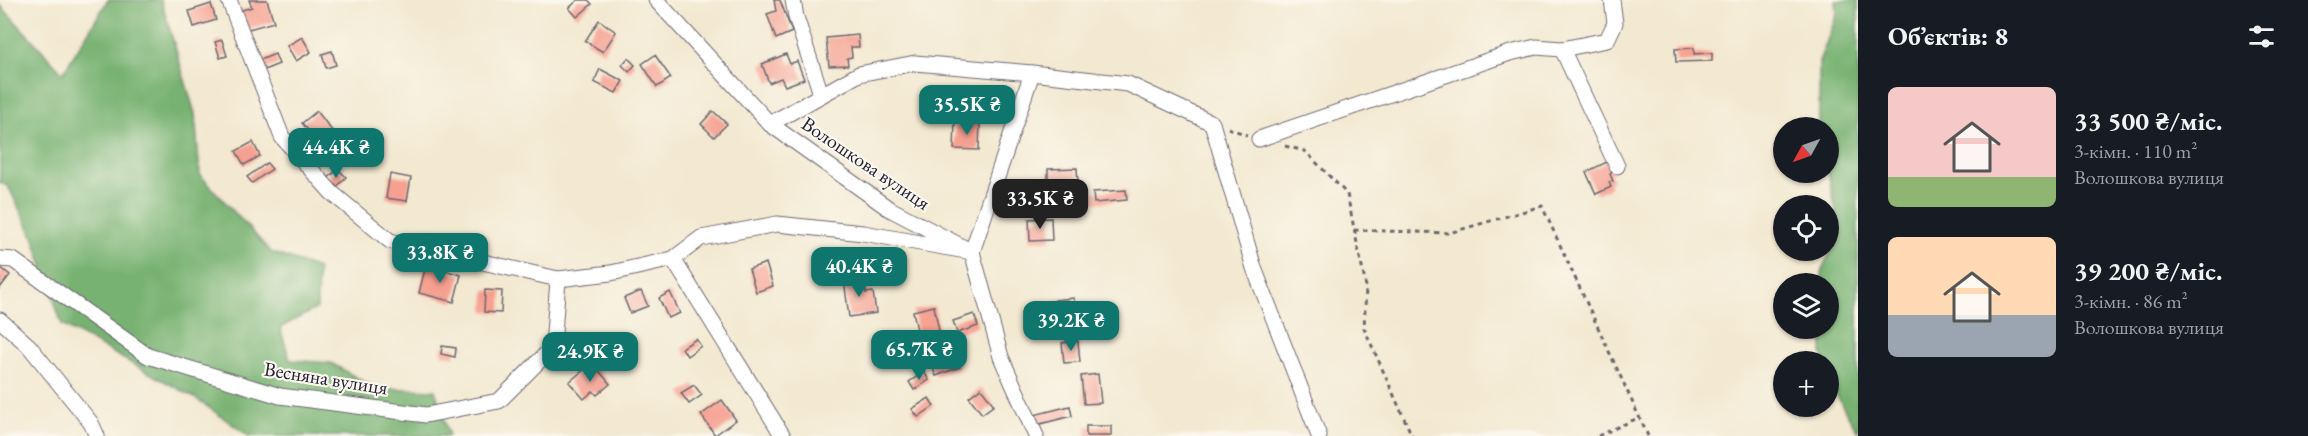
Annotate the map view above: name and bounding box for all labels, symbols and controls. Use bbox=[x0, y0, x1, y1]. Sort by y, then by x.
text: Об’єктів: 8 bbox=[1888, 19, 2008, 53]
icon: filters bbox=[2245, 20, 2278, 53]
pin: 35.5K ₴ bbox=[912, 85, 1022, 136]
text: 35.5K ₴ bbox=[933, 91, 1001, 117]
text: 33 500 ₴/міс. bbox=[2074, 104, 2222, 138]
street label: Волошкова вулиця bbox=[797, 110, 935, 216]
icon: home bbox=[1936, 111, 2008, 183]
north arrow bbox=[1773, 117, 1839, 183]
map controls bbox=[1773, 117, 1839, 417]
pin: 44.4K ₴ bbox=[281, 128, 391, 179]
text: 44.4K ₴ bbox=[302, 134, 370, 160]
text: 3-кімн. · 110 m² bbox=[2074, 138, 2197, 164]
text: Волошкова вулиця bbox=[2074, 164, 2224, 190]
pin: 33.5K ₴ bbox=[985, 179, 1095, 230]
text: 33.5K ₴ bbox=[1006, 185, 1074, 211]
button: locate bbox=[1773, 195, 1839, 261]
pin: 33.8K ₴ bbox=[385, 233, 495, 284]
text: 33.8K ₴ bbox=[406, 239, 474, 265]
pin: 40.4K ₴ bbox=[804, 247, 914, 298]
text: 40.4K ₴ bbox=[825, 253, 893, 279]
text: 39 200 ₴/міс. bbox=[2074, 254, 2222, 288]
icon: home bbox=[1936, 261, 2008, 333]
button: layers bbox=[1773, 273, 1839, 339]
text: 3-кімн. · 86 m² bbox=[2074, 288, 2188, 314]
pin: 39.2K ₴ bbox=[1016, 301, 1126, 352]
text: 39.2K ₴ bbox=[1037, 307, 1105, 333]
text: Волошкова вулиця bbox=[2074, 314, 2224, 340]
pin: 65.7K ₴ bbox=[864, 330, 974, 381]
pin: 24.9K ₴ bbox=[535, 332, 645, 383]
text: 65.7K ₴ bbox=[885, 336, 953, 362]
text: 24.9K ₴ bbox=[556, 338, 624, 364]
button: + bbox=[1773, 351, 1839, 417]
street label: Весняна вулиця bbox=[262, 355, 390, 401]

